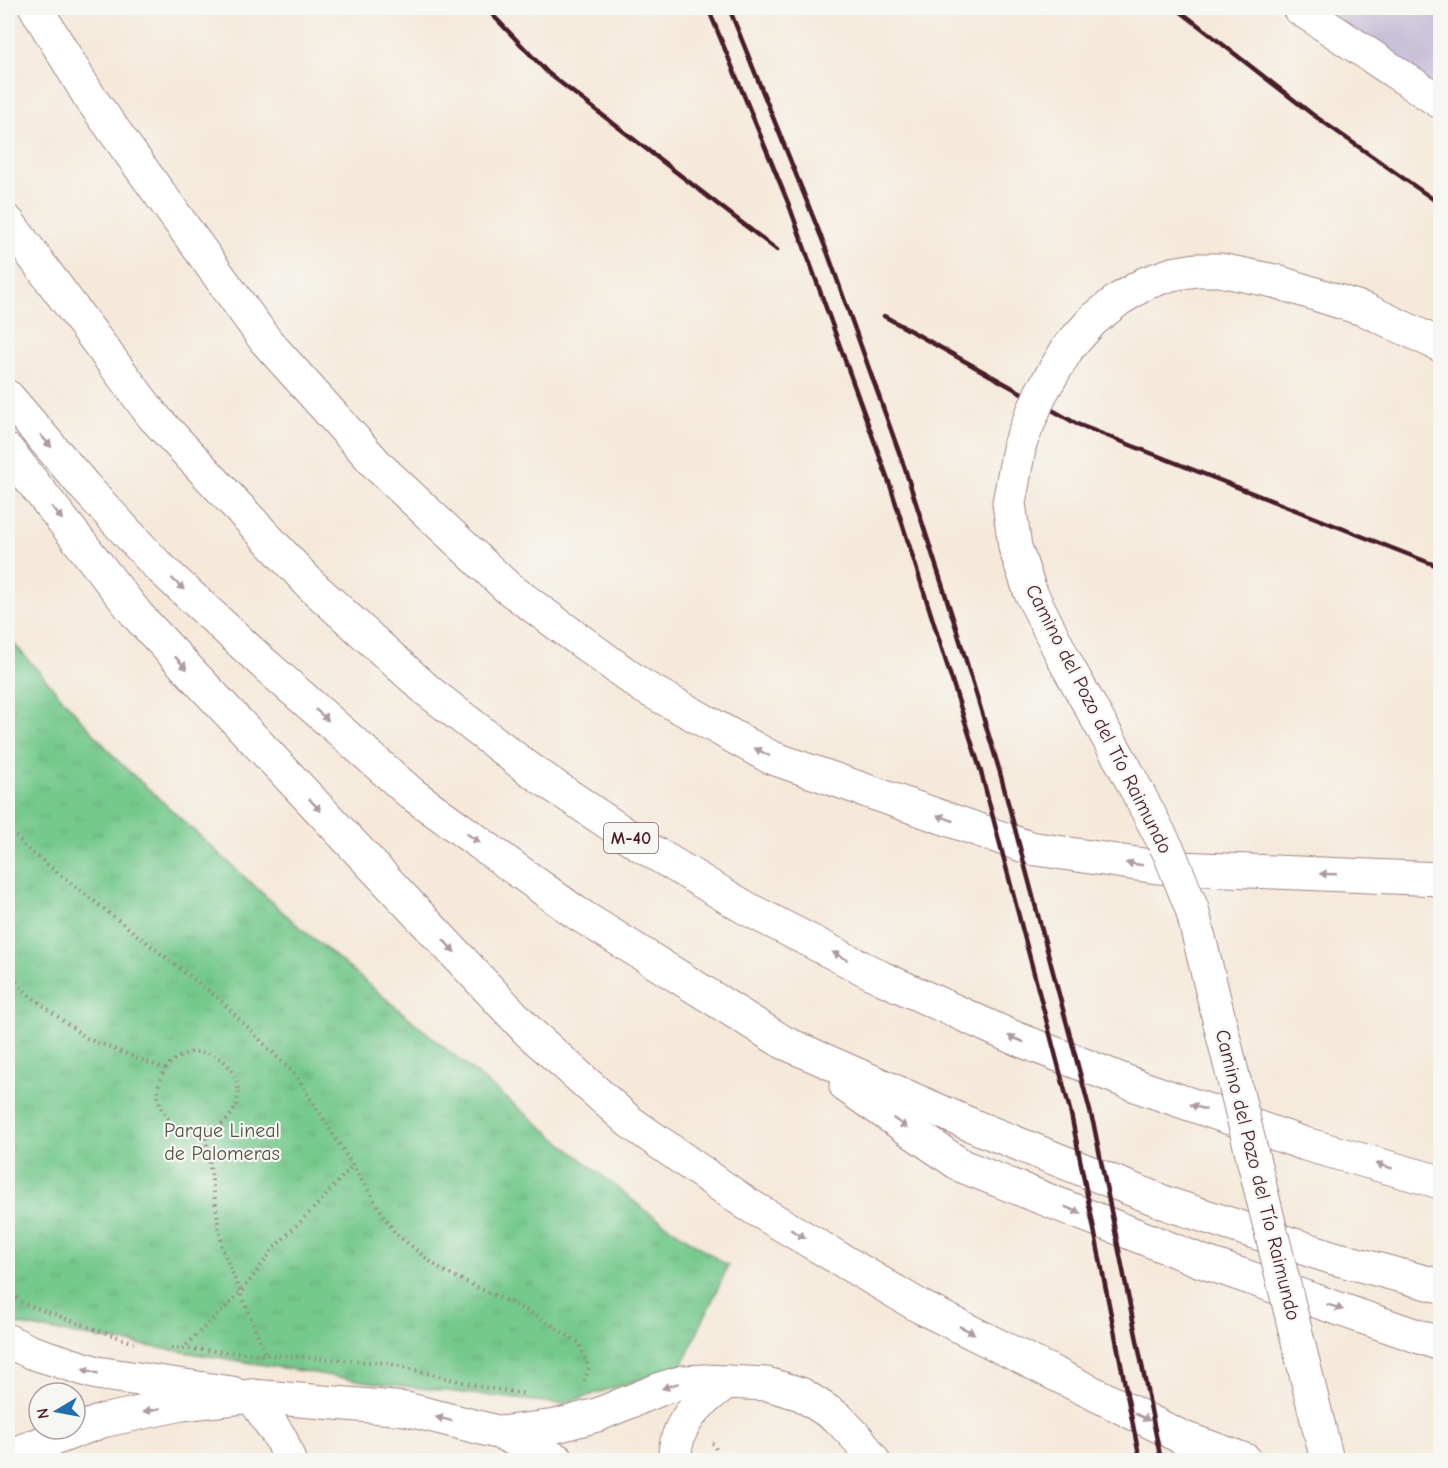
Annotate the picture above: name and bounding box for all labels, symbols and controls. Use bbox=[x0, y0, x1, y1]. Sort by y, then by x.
one-way arrow bbox=[39, 433, 52, 448]
one-way arrow bbox=[51, 505, 63, 520]
one-way arrow bbox=[170, 577, 185, 590]
street label: Camino del Pozo del Tío Raimundo bbox=[1021, 581, 1177, 857]
one-way arrow bbox=[174, 655, 188, 669]
one-way arrow bbox=[315, 708, 330, 722]
one-way arrow bbox=[753, 747, 770, 757]
one-way arrow bbox=[308, 797, 322, 812]
one-way arrow bbox=[936, 813, 954, 823]
road number: M-40 bbox=[604, 823, 658, 853]
one-way arrow bbox=[466, 832, 481, 844]
one-way arrow bbox=[1124, 859, 1143, 868]
one-way arrow bbox=[1319, 870, 1338, 879]
one-way arrow bbox=[442, 939, 456, 954]
one-way arrow bbox=[831, 951, 848, 960]
street label: Camino del Pozo del Tío Raimundo bbox=[1211, 1027, 1305, 1323]
one-way arrow bbox=[1007, 1034, 1025, 1043]
one-way arrow bbox=[1189, 1102, 1207, 1112]
one-way arrow bbox=[892, 1117, 908, 1128]
park label: Parque Lineal de Palomeras bbox=[164, 1119, 280, 1165]
one-way arrow bbox=[1375, 1161, 1393, 1170]
one-way arrow bbox=[1064, 1206, 1082, 1215]
one-way arrow bbox=[790, 1229, 807, 1239]
one-way arrow bbox=[1326, 1303, 1344, 1313]
one-way arrow bbox=[959, 1325, 976, 1335]
one-way arrow bbox=[81, 1366, 99, 1375]
north arrow bbox=[27, 1381, 87, 1441]
one-way arrow bbox=[661, 1382, 679, 1391]
one-way arrow bbox=[143, 1406, 162, 1416]
text: N bbox=[33, 1407, 53, 1420]
one-way arrow bbox=[1133, 1412, 1150, 1422]
one-way arrow bbox=[435, 1413, 453, 1423]

